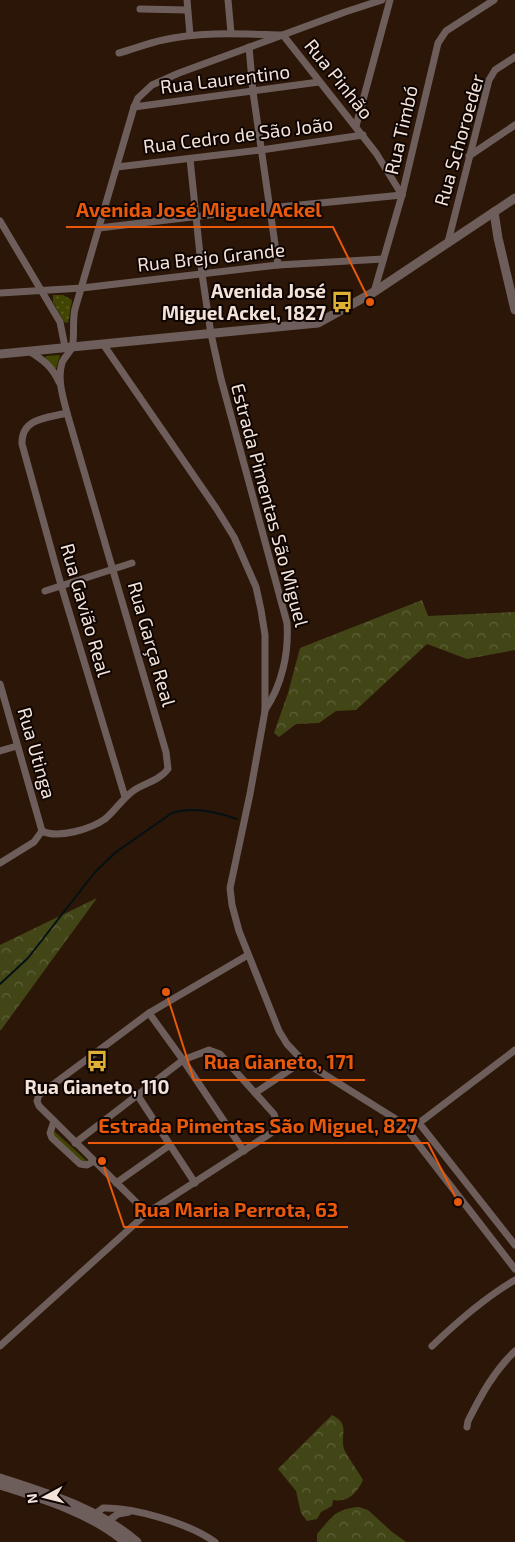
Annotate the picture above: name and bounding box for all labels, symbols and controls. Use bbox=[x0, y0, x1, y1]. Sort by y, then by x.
street label: Rua Pinhão bbox=[300, 34, 379, 123]
street label: Rua Laurentino bbox=[159, 59, 291, 98]
street label: Rua Schoroeder bbox=[429, 71, 488, 208]
street label: Rua Timbó bbox=[379, 83, 422, 177]
street label: Rua Cedro de São João bbox=[142, 111, 334, 158]
callout: Avenida José Miguel Ackel bbox=[66, 192, 333, 227]
text: Avenida José Miguel Ackel bbox=[76, 197, 322, 221]
street label: Rua Brejo Grande bbox=[136, 237, 286, 276]
place label: Avenida José Miguel Ackel, 1827 bbox=[162, 279, 326, 324]
bus stop icon: Avenida José Miguel Ackel, 1827 bbox=[329, 289, 355, 315]
street label: Estrada Pimentas São Miguel bbox=[227, 381, 314, 630]
street label: Rua Gavião Real bbox=[56, 540, 117, 680]
street label: Rua Garça Real bbox=[123, 579, 181, 710]
street label: Rua Utinga bbox=[13, 705, 61, 801]
callout: Rua Gianeto, 171 bbox=[194, 1045, 365, 1080]
bus stop icon: Rua Gianeto, 110 bbox=[84, 1048, 110, 1074]
text: Rua Gianeto, 171 bbox=[204, 1049, 354, 1073]
place label: Rua Gianeto, 110 bbox=[24, 1075, 170, 1098]
callout: Estrada Pimentas São Miguel, 827 bbox=[88, 1108, 428, 1143]
text: Estrada Pimentas São Miguel, 827 bbox=[98, 1113, 418, 1137]
callout: Rua Maria Perrota, 63 bbox=[124, 1192, 348, 1227]
text: Rua Maria Perrota, 63 bbox=[134, 1197, 338, 1221]
north arrow bbox=[20, 1472, 70, 1522]
text: N bbox=[23, 1493, 41, 1505]

